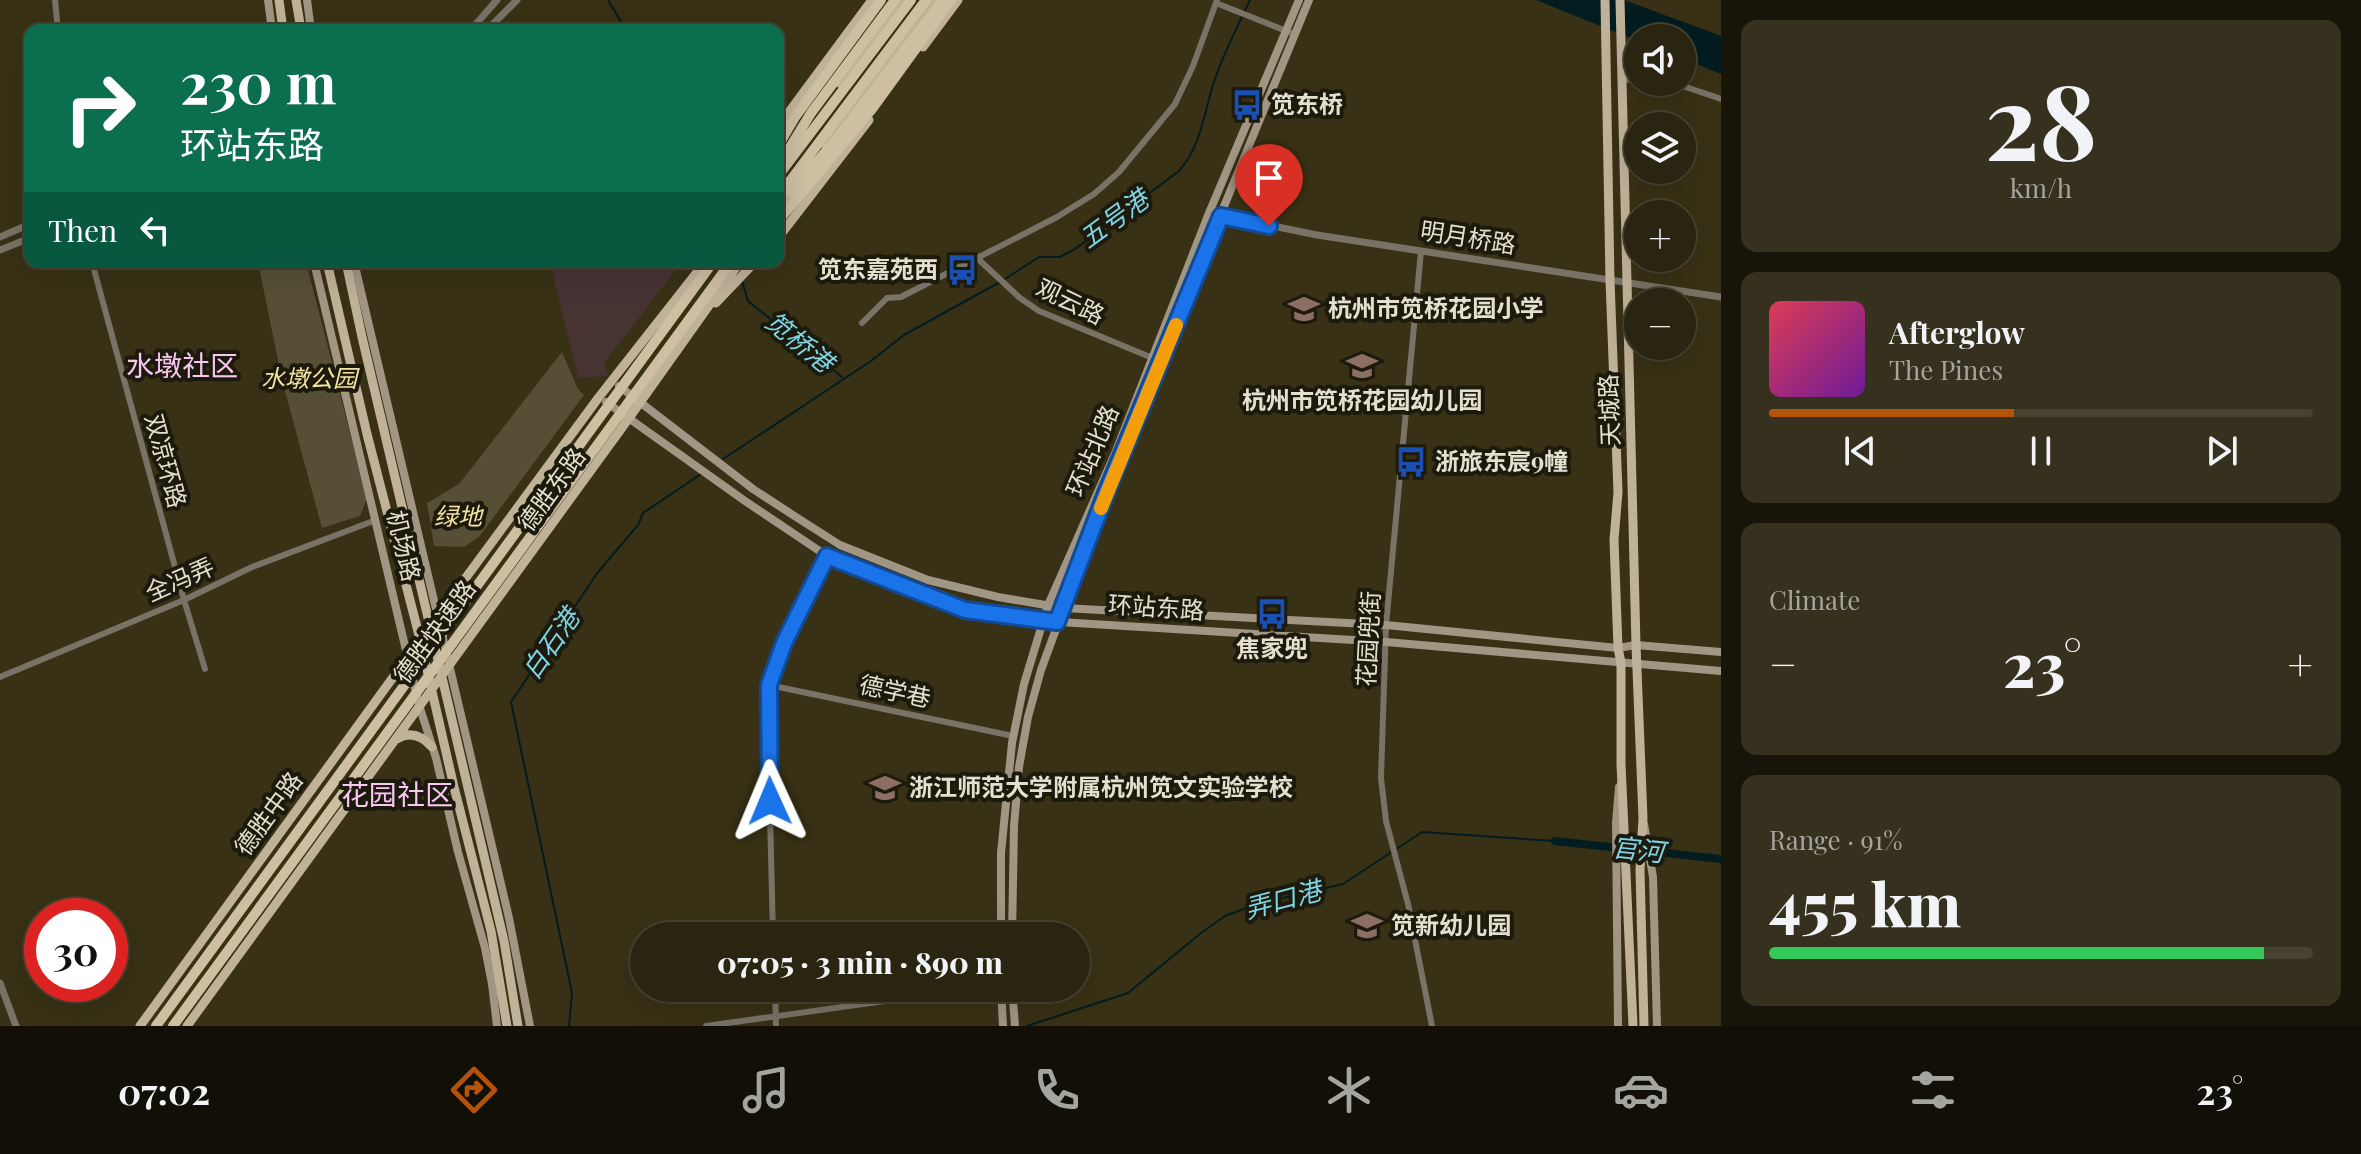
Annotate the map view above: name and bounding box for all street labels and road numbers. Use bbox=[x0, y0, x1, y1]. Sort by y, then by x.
street label: 明月桥路 bbox=[1418, 213, 1518, 259]
street label: 观云路 bbox=[1032, 270, 1110, 330]
street label: 天城路 bbox=[1591, 374, 1625, 447]
street label: 环站北路 bbox=[1058, 400, 1125, 501]
street label: 双凉环路 bbox=[139, 410, 195, 511]
street label: 德胜东路 bbox=[509, 441, 592, 537]
street label: 机场路 bbox=[381, 507, 429, 584]
street label: 全冯弄 bbox=[140, 549, 219, 607]
street label: 德胜快速路 bbox=[385, 573, 482, 689]
street label: 环站东路 bbox=[1107, 587, 1205, 625]
street label: 花园兜街 bbox=[1349, 590, 1385, 688]
street label: 德学巷 bbox=[857, 667, 934, 713]
street label: 德胜中路 bbox=[226, 765, 309, 861]

